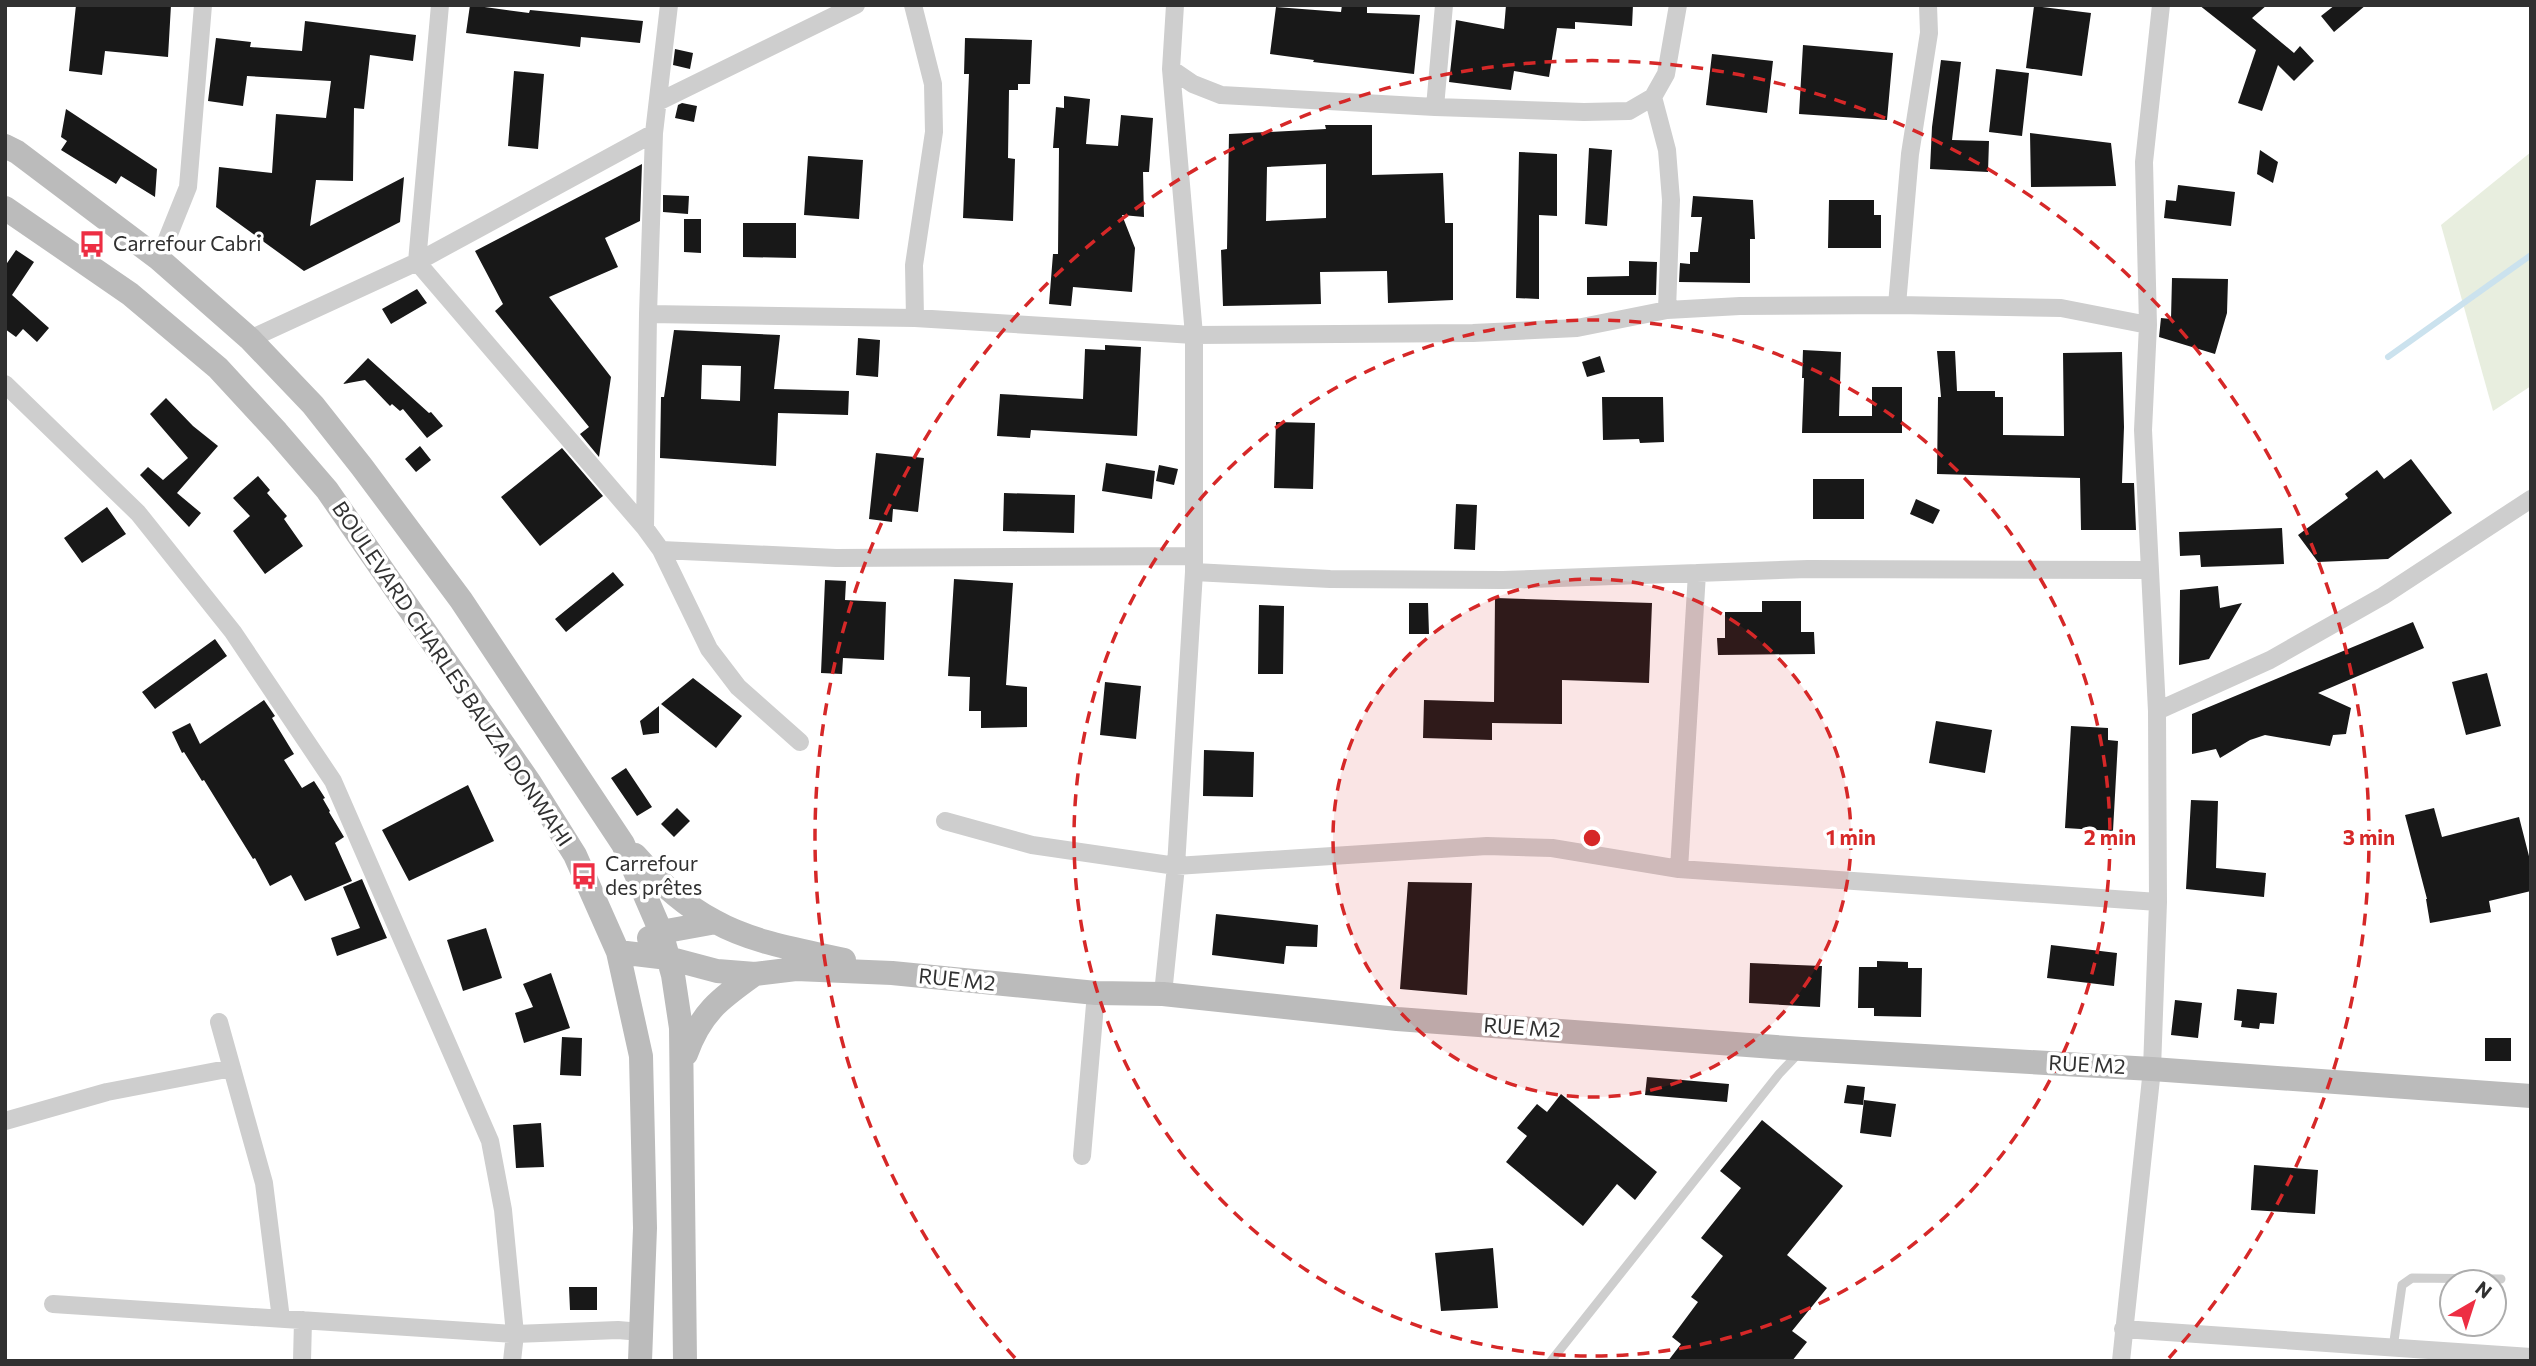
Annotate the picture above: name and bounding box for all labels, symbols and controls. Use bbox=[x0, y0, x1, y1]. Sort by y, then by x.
bus stop icon: Carrefour Cabri bbox=[77, 229, 107, 259]
place label: Carrefour Cabri bbox=[113, 230, 262, 255]
street label: BOULEVARD CHARLES BAUZA DONWAHI bbox=[328, 496, 578, 850]
text: 1 min bbox=[1826, 824, 1876, 849]
text: 2 min bbox=[2084, 824, 2136, 849]
text: 3 min bbox=[2343, 824, 2395, 849]
centre of rings bbox=[1580, 826, 1604, 850]
place label: Carrefour des prêtes bbox=[605, 850, 702, 899]
bus stop icon: Carrefour des prêtes bbox=[569, 861, 599, 891]
street label: RUE M2 bbox=[917, 962, 997, 995]
street label: RUE M2 bbox=[1483, 1011, 1561, 1042]
street label: RUE M2 bbox=[2048, 1049, 2126, 1078]
north arrow bbox=[2438, 1268, 2508, 1338]
text: N bbox=[2471, 1276, 2497, 1303]

